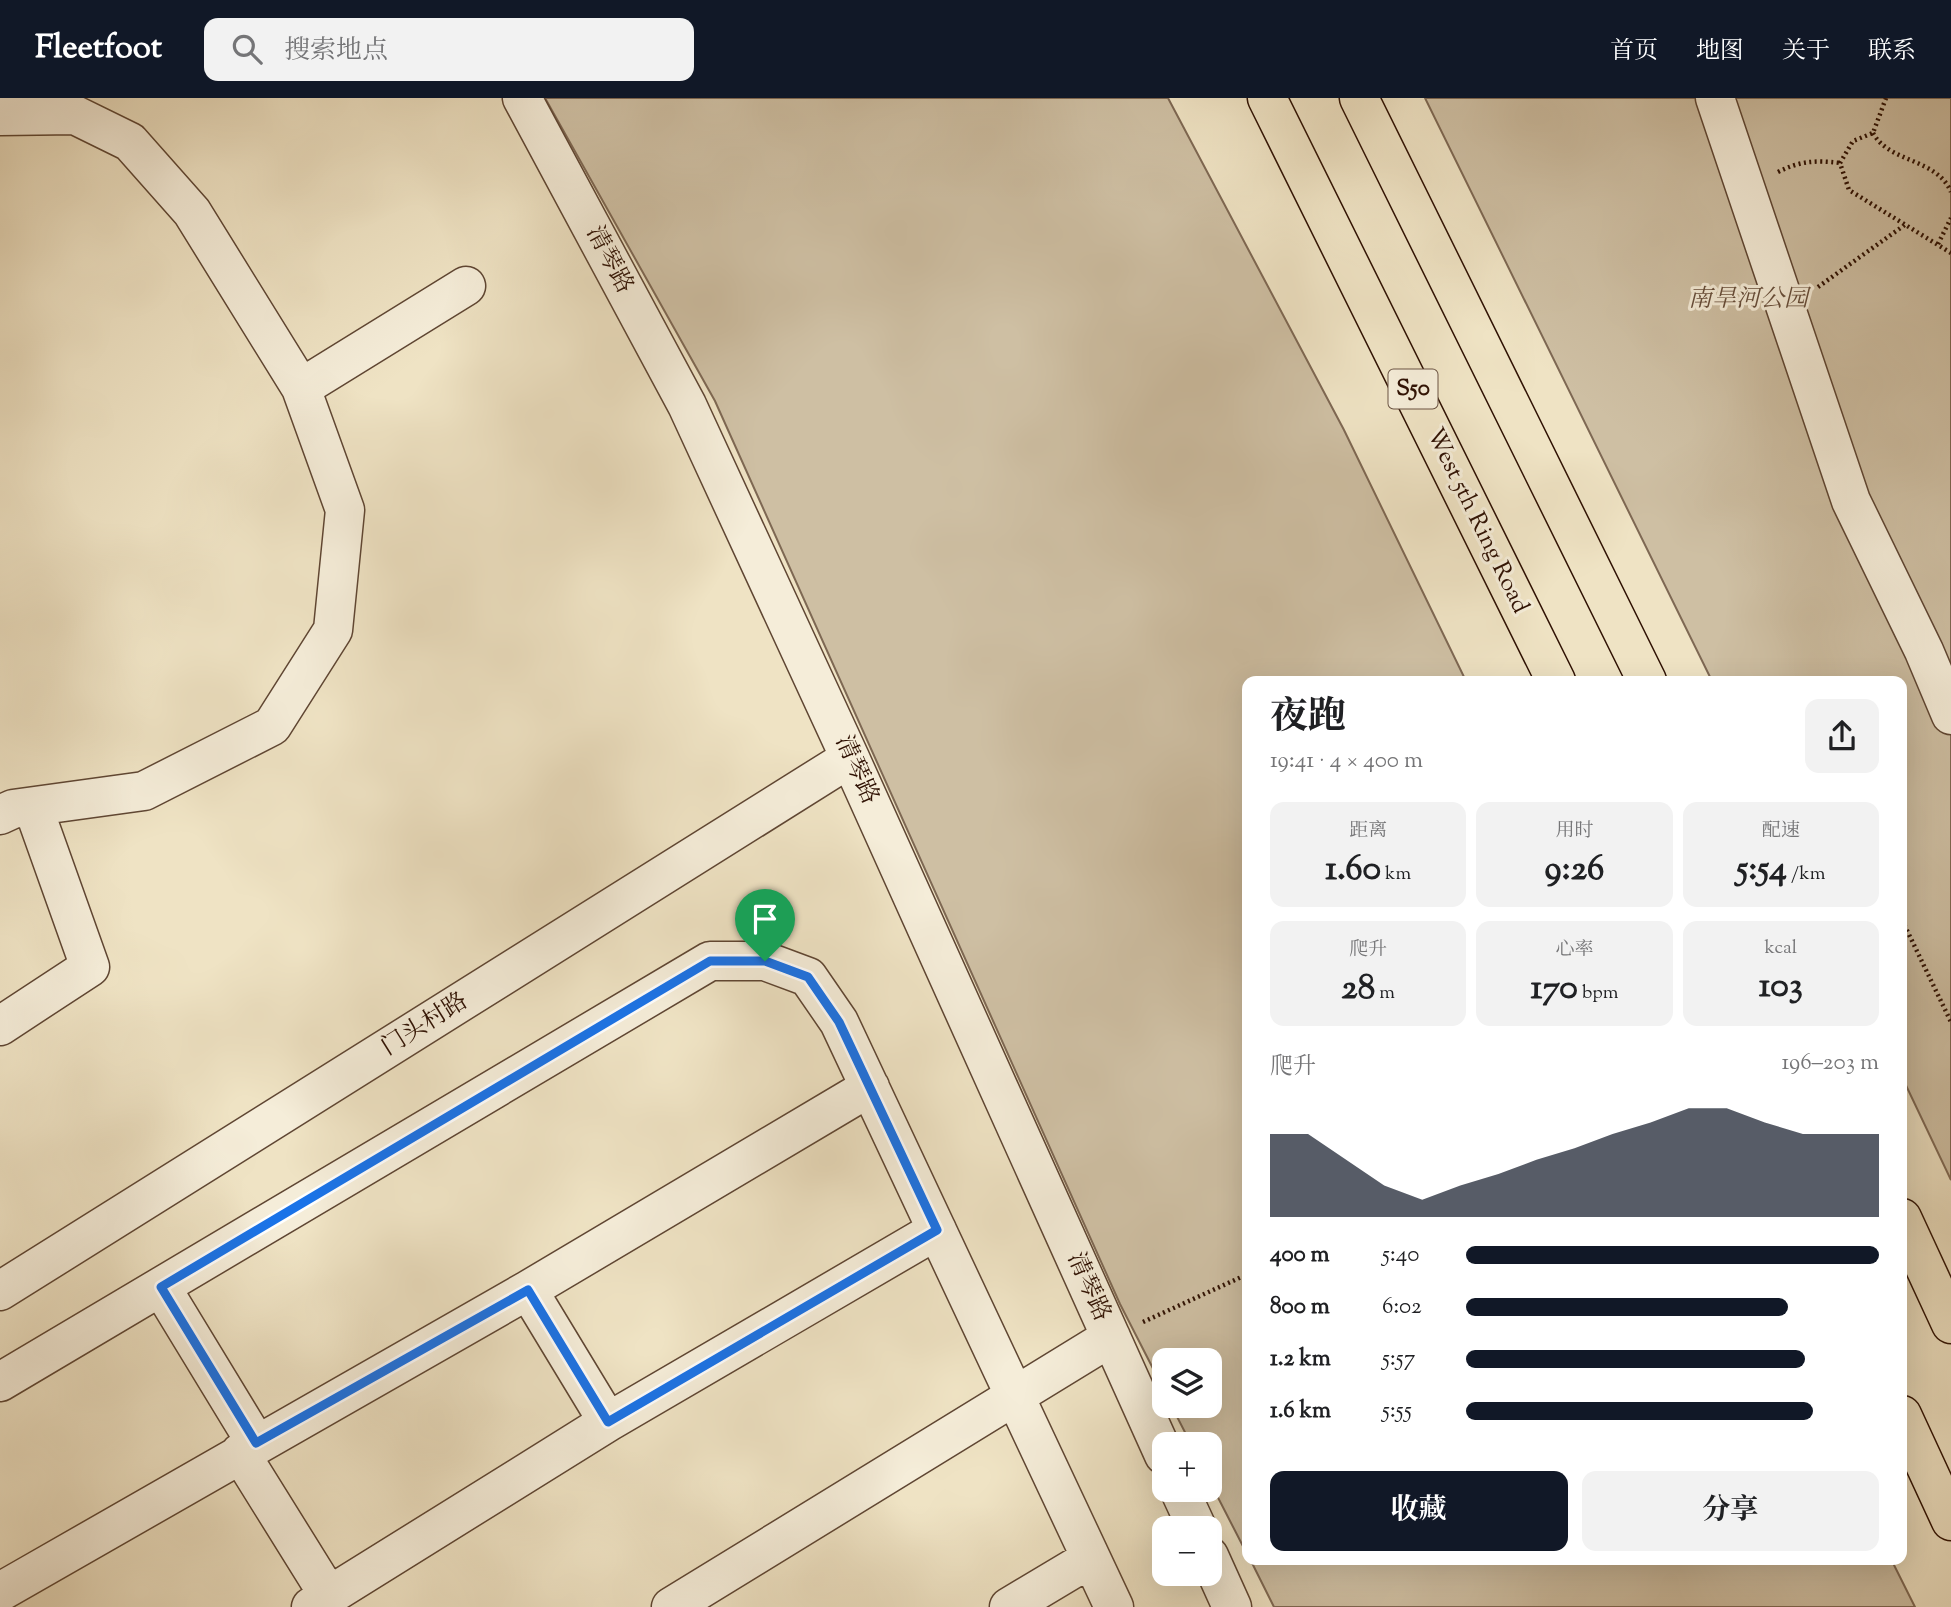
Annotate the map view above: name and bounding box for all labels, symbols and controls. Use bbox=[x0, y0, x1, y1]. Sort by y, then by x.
search box bbox=[204, 18, 694, 81]
text: Fleetfoot bbox=[35, 25, 162, 73]
icon: search bbox=[228, 30, 266, 68]
text: 搜索地点 bbox=[284, 33, 388, 70]
text: 首页 bbox=[1610, 35, 1658, 69]
text: 地图 bbox=[1696, 35, 1744, 69]
text: 关于 bbox=[1782, 35, 1830, 69]
text: 联系 bbox=[1868, 35, 1916, 69]
street label: 清琴路 bbox=[577, 220, 641, 300]
park label: 南旱河公园 bbox=[1688, 283, 1812, 317]
road number: S50 bbox=[1388, 370, 1438, 408]
street label: West 5th Ring Road bbox=[1417, 422, 1537, 620]
text: 夜跑 bbox=[1270, 692, 1346, 746]
button: share bbox=[1805, 699, 1879, 773]
street label: 清琴路 bbox=[826, 730, 886, 810]
text: 19:41 · 4 × 400 m bbox=[1270, 745, 1423, 778]
text: 距离 bbox=[1349, 818, 1387, 845]
text: 用时 bbox=[1555, 818, 1594, 845]
text: 配速 bbox=[1762, 818, 1800, 845]
text: 1.60 bbox=[1325, 845, 1381, 896]
text: 9:26 bbox=[1545, 845, 1604, 896]
text: 5:54 bbox=[1736, 845, 1787, 896]
text: km bbox=[1381, 861, 1411, 888]
text: /km bbox=[1787, 861, 1825, 888]
pin bbox=[735, 889, 795, 961]
icon: arrive bbox=[746, 900, 784, 938]
text: kcal bbox=[1764, 935, 1797, 962]
text: 爬升 bbox=[1349, 937, 1387, 964]
text: 心率 bbox=[1555, 937, 1594, 964]
text: 103 bbox=[1759, 962, 1803, 1013]
text: 28 bbox=[1341, 964, 1375, 1015]
text: 170 bbox=[1531, 964, 1578, 1015]
text: m bbox=[1375, 980, 1395, 1007]
text: bpm bbox=[1578, 980, 1618, 1007]
street label: 门头村路 bbox=[375, 985, 475, 1065]
text: 196–203 m bbox=[1781, 1047, 1879, 1080]
text: 爬升 bbox=[1270, 1051, 1316, 1084]
text: 400 m bbox=[1270, 1239, 1330, 1272]
text: 5:40 bbox=[1382, 1239, 1419, 1272]
street label: 清琴路 bbox=[1058, 1247, 1118, 1327]
text: 800 m bbox=[1270, 1291, 1330, 1324]
text: 6:02 bbox=[1382, 1291, 1422, 1324]
text: 1.2 km bbox=[1270, 1343, 1331, 1376]
text: 5:57 bbox=[1382, 1343, 1415, 1376]
map controls bbox=[1152, 1348, 1222, 1586]
button: layers bbox=[1152, 1348, 1222, 1418]
text: 1.6 km bbox=[1270, 1395, 1331, 1428]
text: 5:55 bbox=[1382, 1395, 1412, 1428]
button: + bbox=[1152, 1432, 1222, 1502]
button: 收藏 bbox=[1270, 1471, 1568, 1551]
button: 分享 bbox=[1582, 1471, 1879, 1551]
button: − bbox=[1152, 1516, 1222, 1586]

